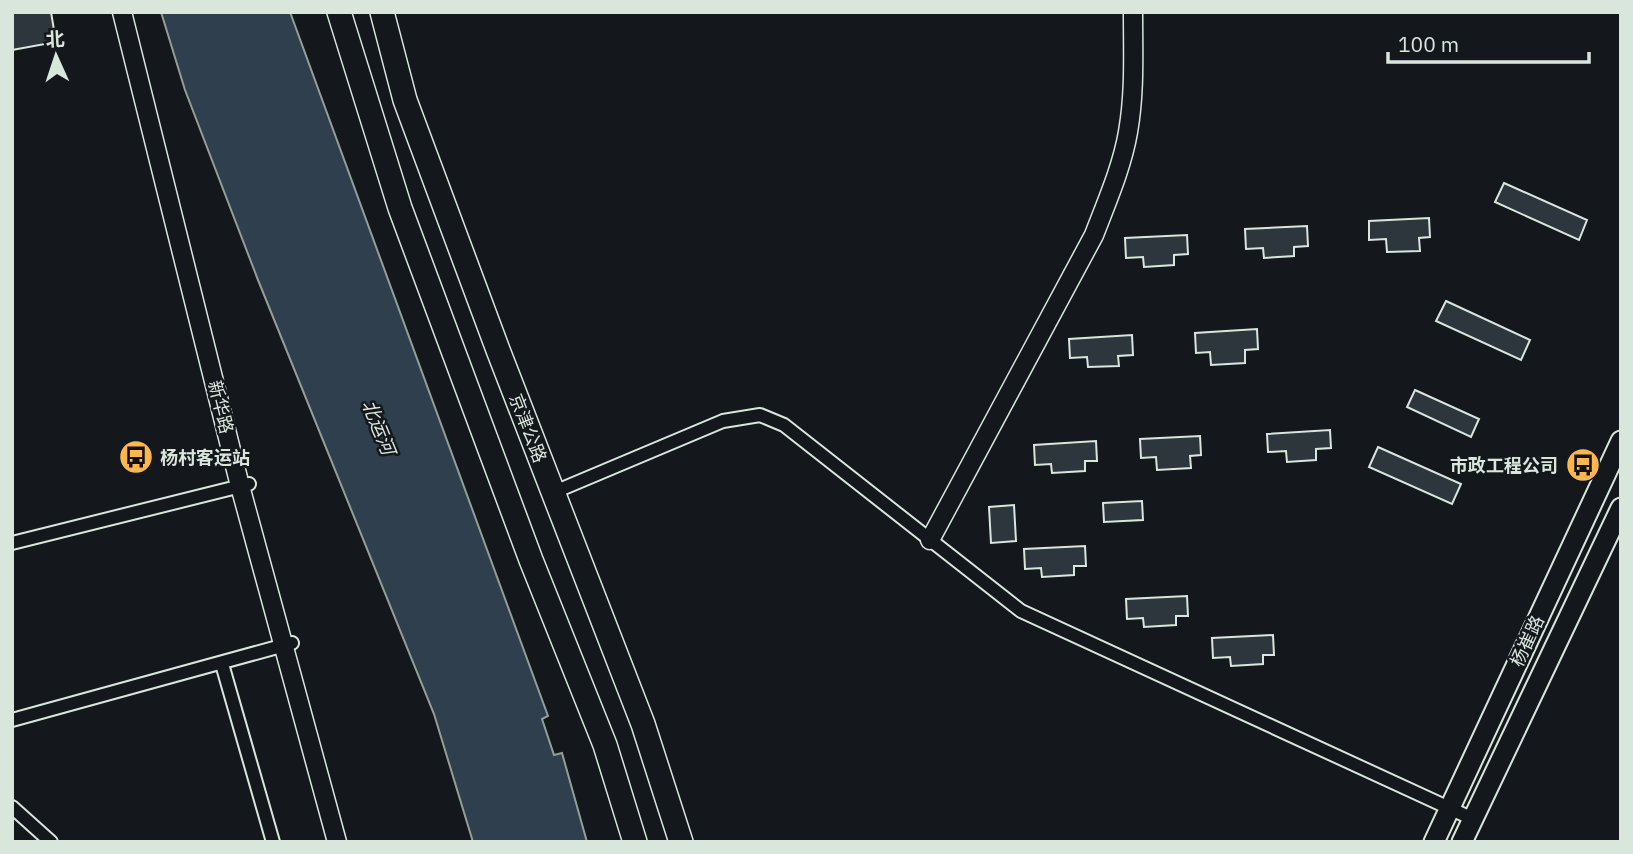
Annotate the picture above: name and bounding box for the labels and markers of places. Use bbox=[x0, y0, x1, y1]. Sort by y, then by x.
bus stop icon: 杨村客运站 bbox=[117, 438, 155, 476]
place label: 杨村客运站 bbox=[160, 446, 250, 469]
bus stop icon: 市政工程公司 bbox=[1564, 446, 1602, 484]
place label: 市政工程公司 bbox=[1450, 454, 1558, 477]

